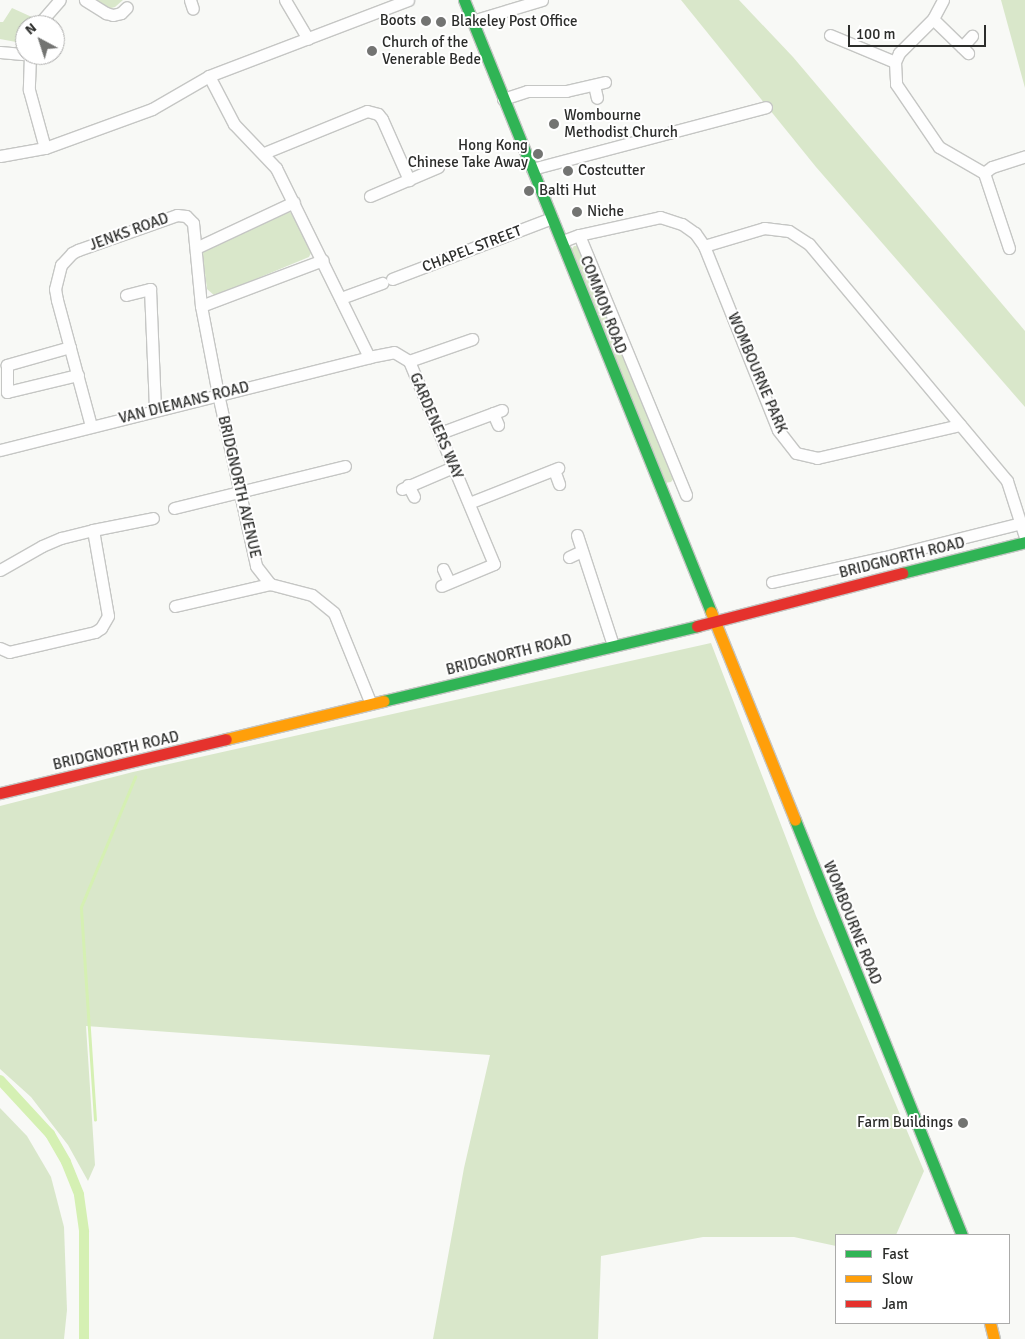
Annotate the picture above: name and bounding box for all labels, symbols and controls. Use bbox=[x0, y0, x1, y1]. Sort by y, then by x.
place label: Boots bbox=[380, 12, 416, 30]
place label: Blakeley Post Office bbox=[451, 13, 577, 31]
north arrow bbox=[15, 15, 65, 65]
marker: Boots bbox=[420, 15, 432, 27]
scale bar bbox=[850, 15, 988, 47]
marker: Blakeley Post Office bbox=[435, 16, 447, 28]
text: N bbox=[21, 19, 40, 39]
text: 100 m bbox=[856, 25, 896, 43]
place label: Church of the Venerable Bede bbox=[382, 33, 481, 68]
marker: Church of the Venerable Bede bbox=[366, 45, 378, 57]
place label: Wombourne Methodist Church bbox=[564, 106, 678, 141]
marker: Wombourne Methodist Church bbox=[548, 118, 560, 130]
place label: Hong Kong Chinese Take Away bbox=[408, 136, 528, 171]
marker: Hong Kong Chinese Take Away bbox=[532, 148, 544, 160]
place label: Costcutter bbox=[578, 162, 645, 180]
marker: Costcutter bbox=[562, 165, 574, 177]
place label: Balti Hut bbox=[539, 182, 596, 200]
marker: Balti Hut bbox=[523, 185, 535, 197]
place label: Niche bbox=[587, 203, 624, 221]
marker: Niche bbox=[571, 206, 583, 218]
street label: JENKS ROAD bbox=[87, 209, 171, 255]
street label: CHAPEL STREET bbox=[420, 222, 524, 276]
street label: COMMON ROAD bbox=[576, 253, 630, 357]
street label: WOMBOURNE PARK bbox=[723, 310, 791, 436]
street label: GARDENERS WAY bbox=[406, 370, 466, 482]
street label: VAN DIEMANS ROAD bbox=[117, 378, 251, 428]
street label: BRIDGNORTH AVENUE bbox=[214, 414, 264, 560]
street label: BRIDGNORTH ROAD bbox=[837, 534, 967, 582]
street label: BRIDGNORTH ROAD bbox=[444, 631, 574, 679]
street label: BRIDGNORTH ROAD bbox=[51, 728, 181, 774]
street label: WOMBOURNE ROAD bbox=[819, 859, 885, 987]
place label: Farm Buildings bbox=[857, 1114, 953, 1132]
marker: Farm Buildings bbox=[957, 1117, 969, 1129]
legend bbox=[835, 1234, 1010, 1324]
text: Fast bbox=[882, 1245, 909, 1263]
text: Slow bbox=[882, 1270, 913, 1288]
text: Jam bbox=[882, 1295, 908, 1313]

